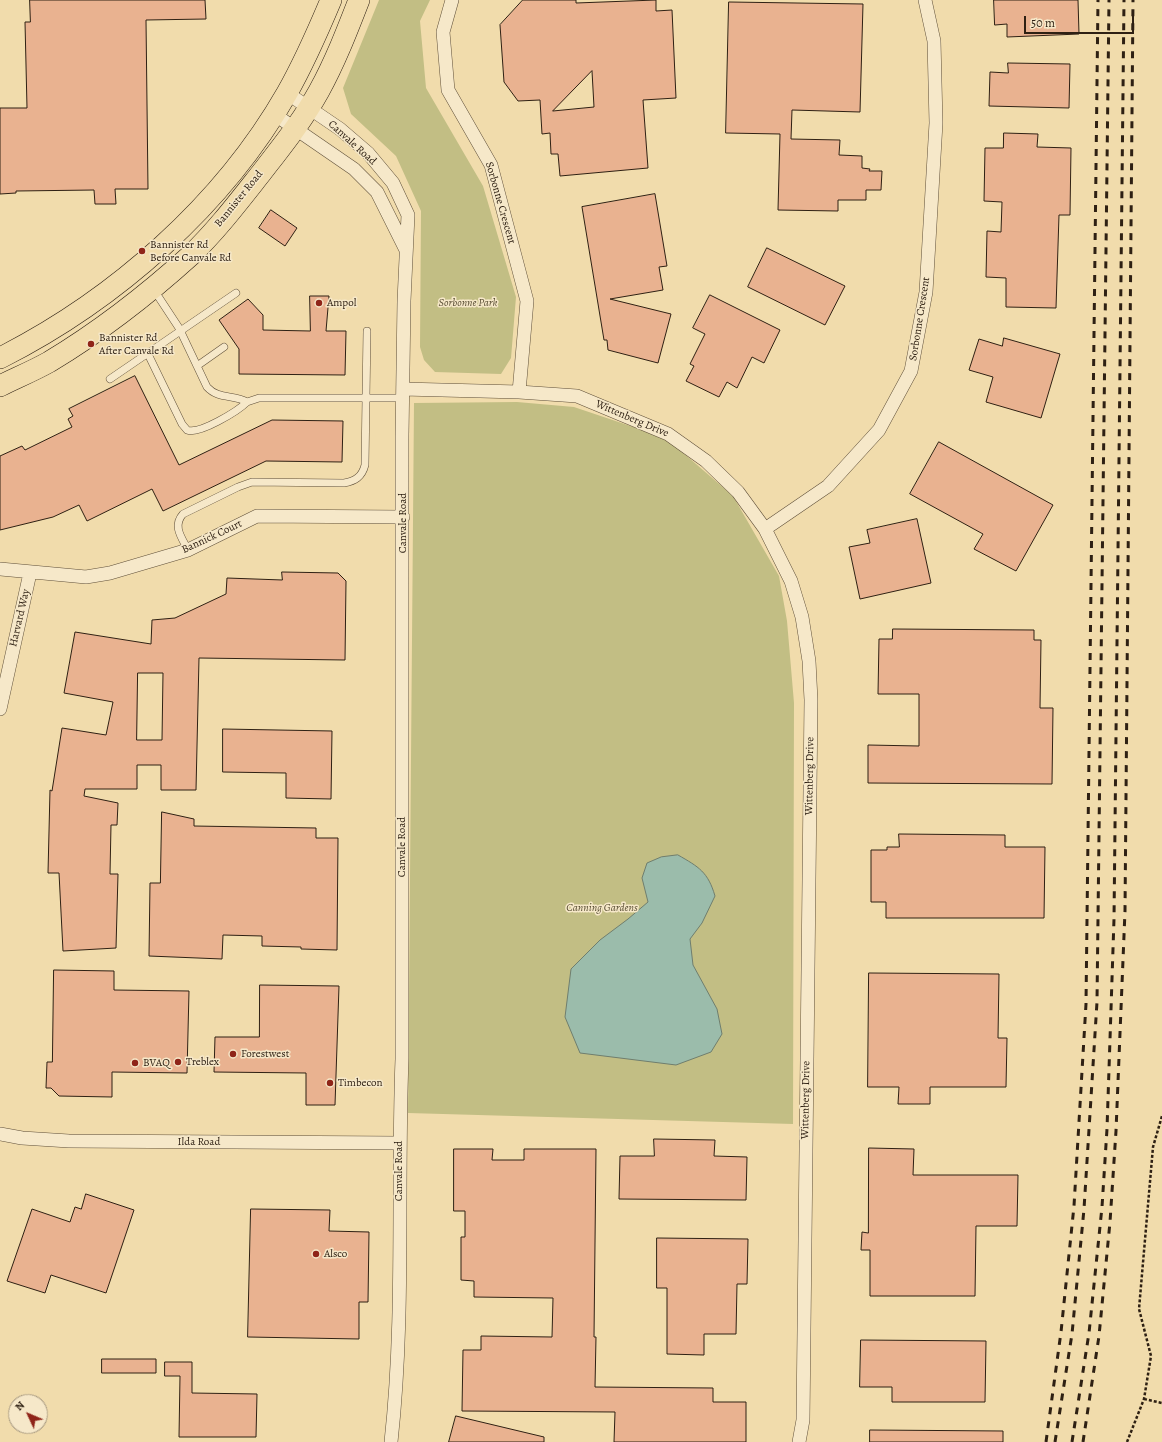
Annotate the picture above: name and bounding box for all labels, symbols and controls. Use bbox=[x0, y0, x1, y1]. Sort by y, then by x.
scale bar bbox=[1026, 8, 1136, 34]
text: 50 m bbox=[1031, 15, 1055, 31]
street label: Canvale Road bbox=[325, 118, 379, 168]
street label: Sorbonne Crescent bbox=[482, 160, 518, 246]
street label: Bannister Road bbox=[212, 168, 266, 230]
place label: Bannister Rd Before Canvale Rd bbox=[150, 238, 231, 264]
marker: Bannister Rd Before Canvale Rd bbox=[137, 246, 147, 256]
street label: Sorbonne Crescent bbox=[907, 276, 933, 362]
place label: Ampol bbox=[327, 296, 356, 310]
park label: Sorbonne Park bbox=[439, 296, 497, 310]
marker: Ampol bbox=[314, 298, 324, 308]
place label: Bannister Rd After Canvale Rd bbox=[99, 331, 174, 357]
marker: Bannister Rd After Canvale Rd bbox=[86, 339, 96, 349]
street label: Wittenberg Drive bbox=[593, 398, 671, 440]
street label: Canvale Road bbox=[396, 493, 410, 553]
street label: Bannick Court bbox=[180, 517, 244, 557]
street label: Harvard Way bbox=[7, 588, 33, 648]
street label: Wittenberg Drive bbox=[803, 737, 817, 815]
street label: Canvale Road bbox=[395, 817, 409, 877]
park label: Canning Gardens bbox=[566, 901, 638, 915]
place label: Forestwest bbox=[241, 1047, 289, 1061]
marker: Forestwest bbox=[228, 1049, 238, 1059]
place label: Treblex bbox=[186, 1055, 219, 1069]
place label: BVAQ bbox=[143, 1056, 170, 1070]
marker: Treblex bbox=[173, 1057, 183, 1067]
marker: BVAQ bbox=[130, 1058, 140, 1068]
street label: Wittenberg Drive bbox=[799, 1061, 813, 1139]
place label: Timbecon bbox=[338, 1076, 382, 1090]
marker: Timbecon bbox=[325, 1078, 335, 1088]
street label: Ilda Road bbox=[178, 1135, 220, 1149]
street label: Canvale Road bbox=[392, 1141, 406, 1201]
place label: Alsco bbox=[324, 1247, 347, 1261]
marker: Alsco bbox=[311, 1249, 321, 1259]
north arrow bbox=[8, 1394, 48, 1434]
text: N bbox=[12, 1398, 28, 1414]

